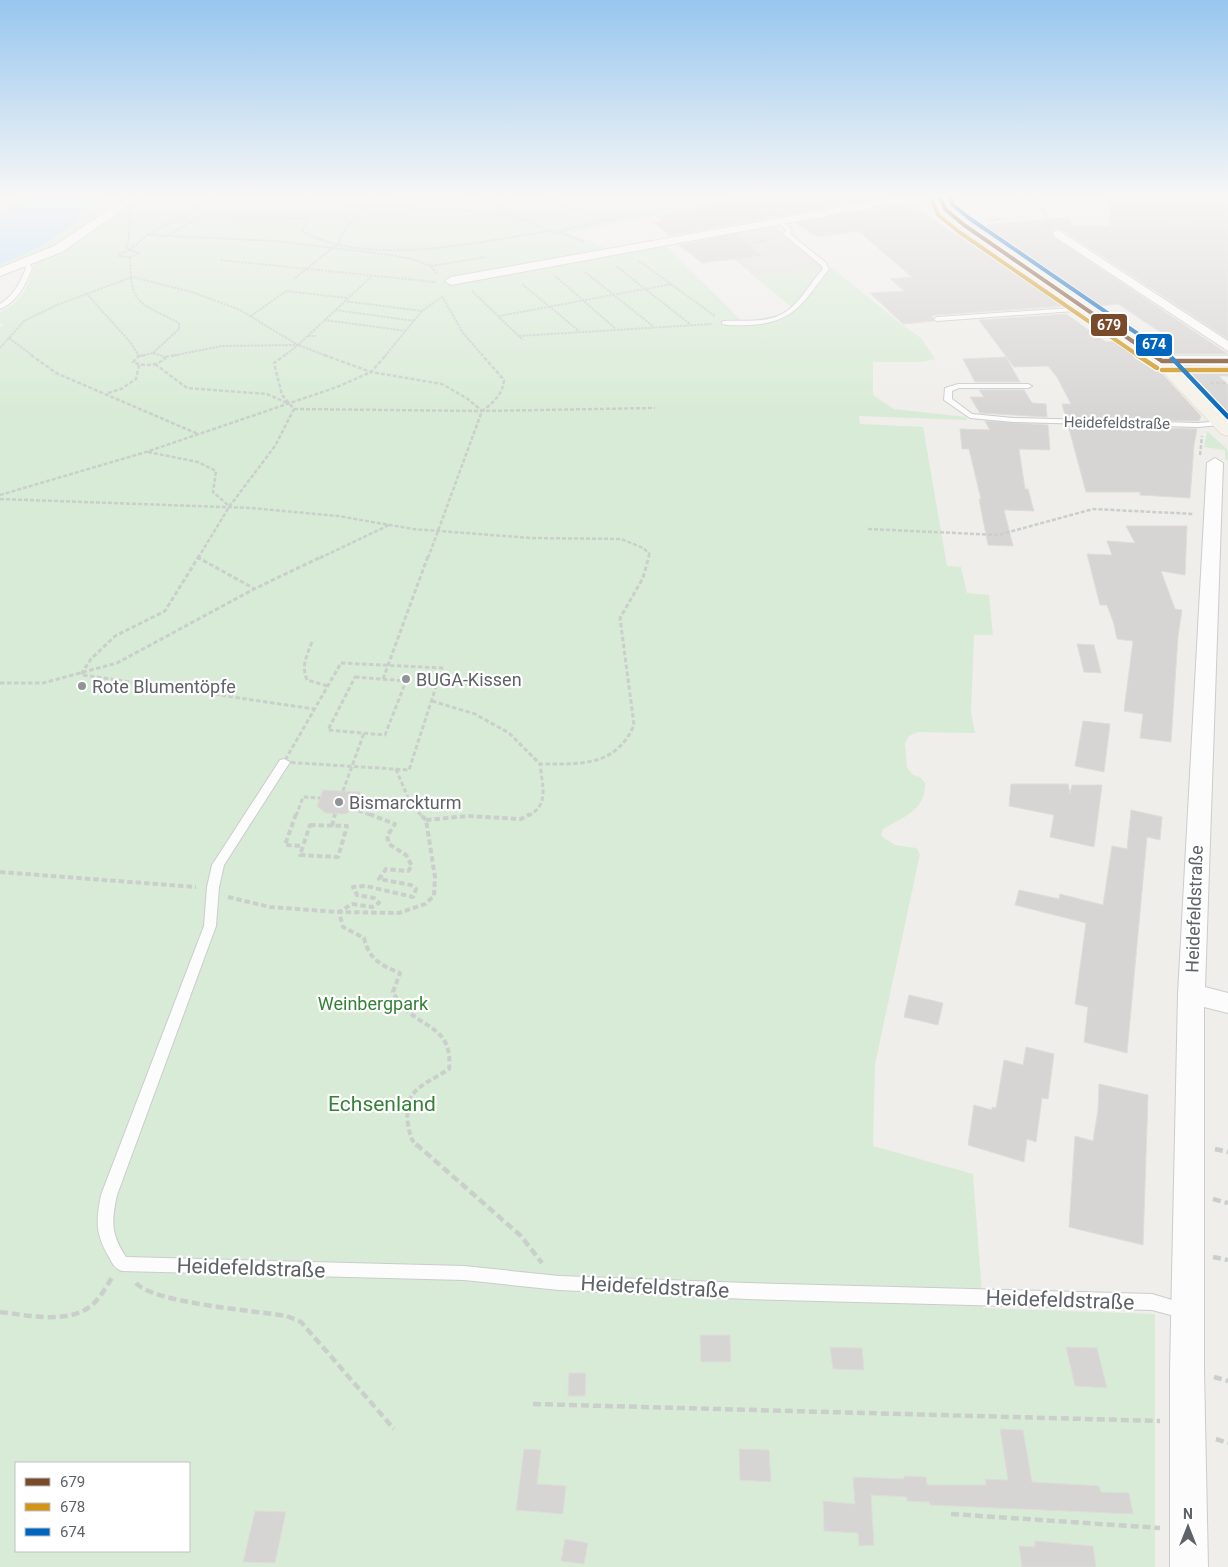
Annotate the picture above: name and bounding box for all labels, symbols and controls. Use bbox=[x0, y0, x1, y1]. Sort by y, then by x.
line badge: 679 bbox=[1090, 313, 1128, 337]
text: 679 bbox=[1097, 317, 1121, 333]
line badge: 674 bbox=[1135, 333, 1173, 357]
text: 674 bbox=[1142, 336, 1166, 352]
street label: Heidefeldstraße bbox=[1064, 413, 1170, 433]
place label: BUGA-Kissen bbox=[416, 669, 522, 690]
marker: BUGA-Kissen bbox=[400, 673, 412, 685]
place label: Rote Blumentöpfe bbox=[92, 676, 236, 697]
marker: Rote Blumentöpfe bbox=[76, 680, 88, 692]
place label: Bismarckturm bbox=[349, 792, 462, 813]
marker: Bismarckturm bbox=[333, 796, 345, 808]
street label: Heidefeldstraße bbox=[1181, 845, 1207, 973]
park label: Weinbergpark bbox=[318, 993, 429, 1014]
park label: Echsenland bbox=[328, 1092, 436, 1116]
street label: Heidefeldstraße bbox=[176, 1253, 326, 1283]
street label: Heidefeldstraße bbox=[580, 1271, 730, 1303]
street label: Heidefeldstraße bbox=[985, 1285, 1135, 1315]
legend bbox=[15, 1462, 190, 1552]
text: 679 bbox=[60, 1473, 85, 1491]
text: 678 bbox=[60, 1498, 85, 1516]
north arrow bbox=[1163, 1502, 1213, 1552]
text: N bbox=[1183, 1506, 1193, 1522]
text: 674 bbox=[60, 1523, 86, 1541]

